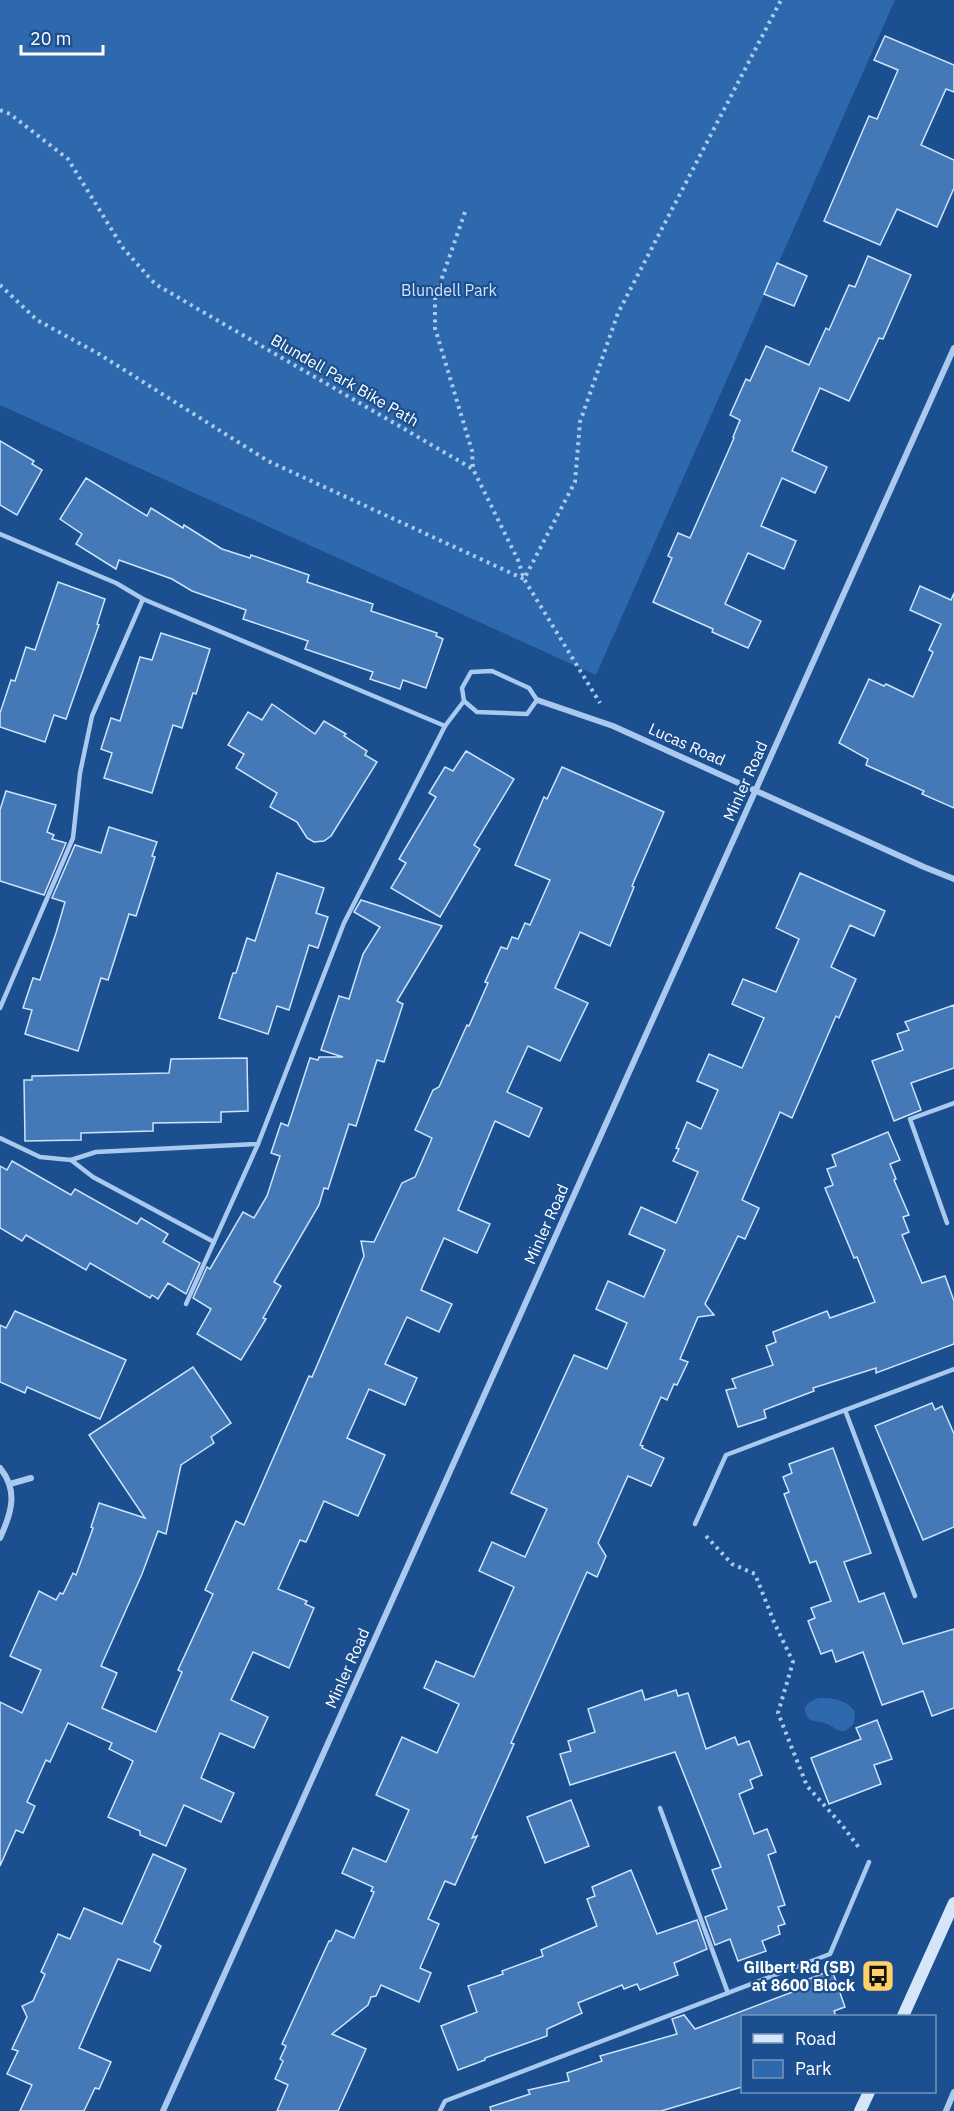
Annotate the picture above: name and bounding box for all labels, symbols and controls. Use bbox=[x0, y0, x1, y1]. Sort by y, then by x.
scale bar bbox=[21, 18, 104, 56]
text: 20 m bbox=[30, 27, 72, 50]
park label: Blundell Park bbox=[401, 280, 497, 300]
street label: Blundell Park Bike Path bbox=[267, 329, 423, 431]
street label: Lucas Road bbox=[646, 718, 728, 770]
street label: Minler Road bbox=[718, 738, 772, 824]
street label: Minler Road bbox=[519, 1181, 573, 1267]
street label: Minler Road bbox=[320, 1625, 374, 1711]
place label: Gilbert Rd (SB) at 8600 Block bbox=[743, 1957, 856, 1995]
bus stop icon: Gilbert Rd (SB) at 8600 Block bbox=[860, 1958, 896, 1994]
legend bbox=[741, 2015, 936, 2093]
text: Road bbox=[795, 2027, 836, 2050]
text: Park bbox=[795, 2057, 832, 2080]

